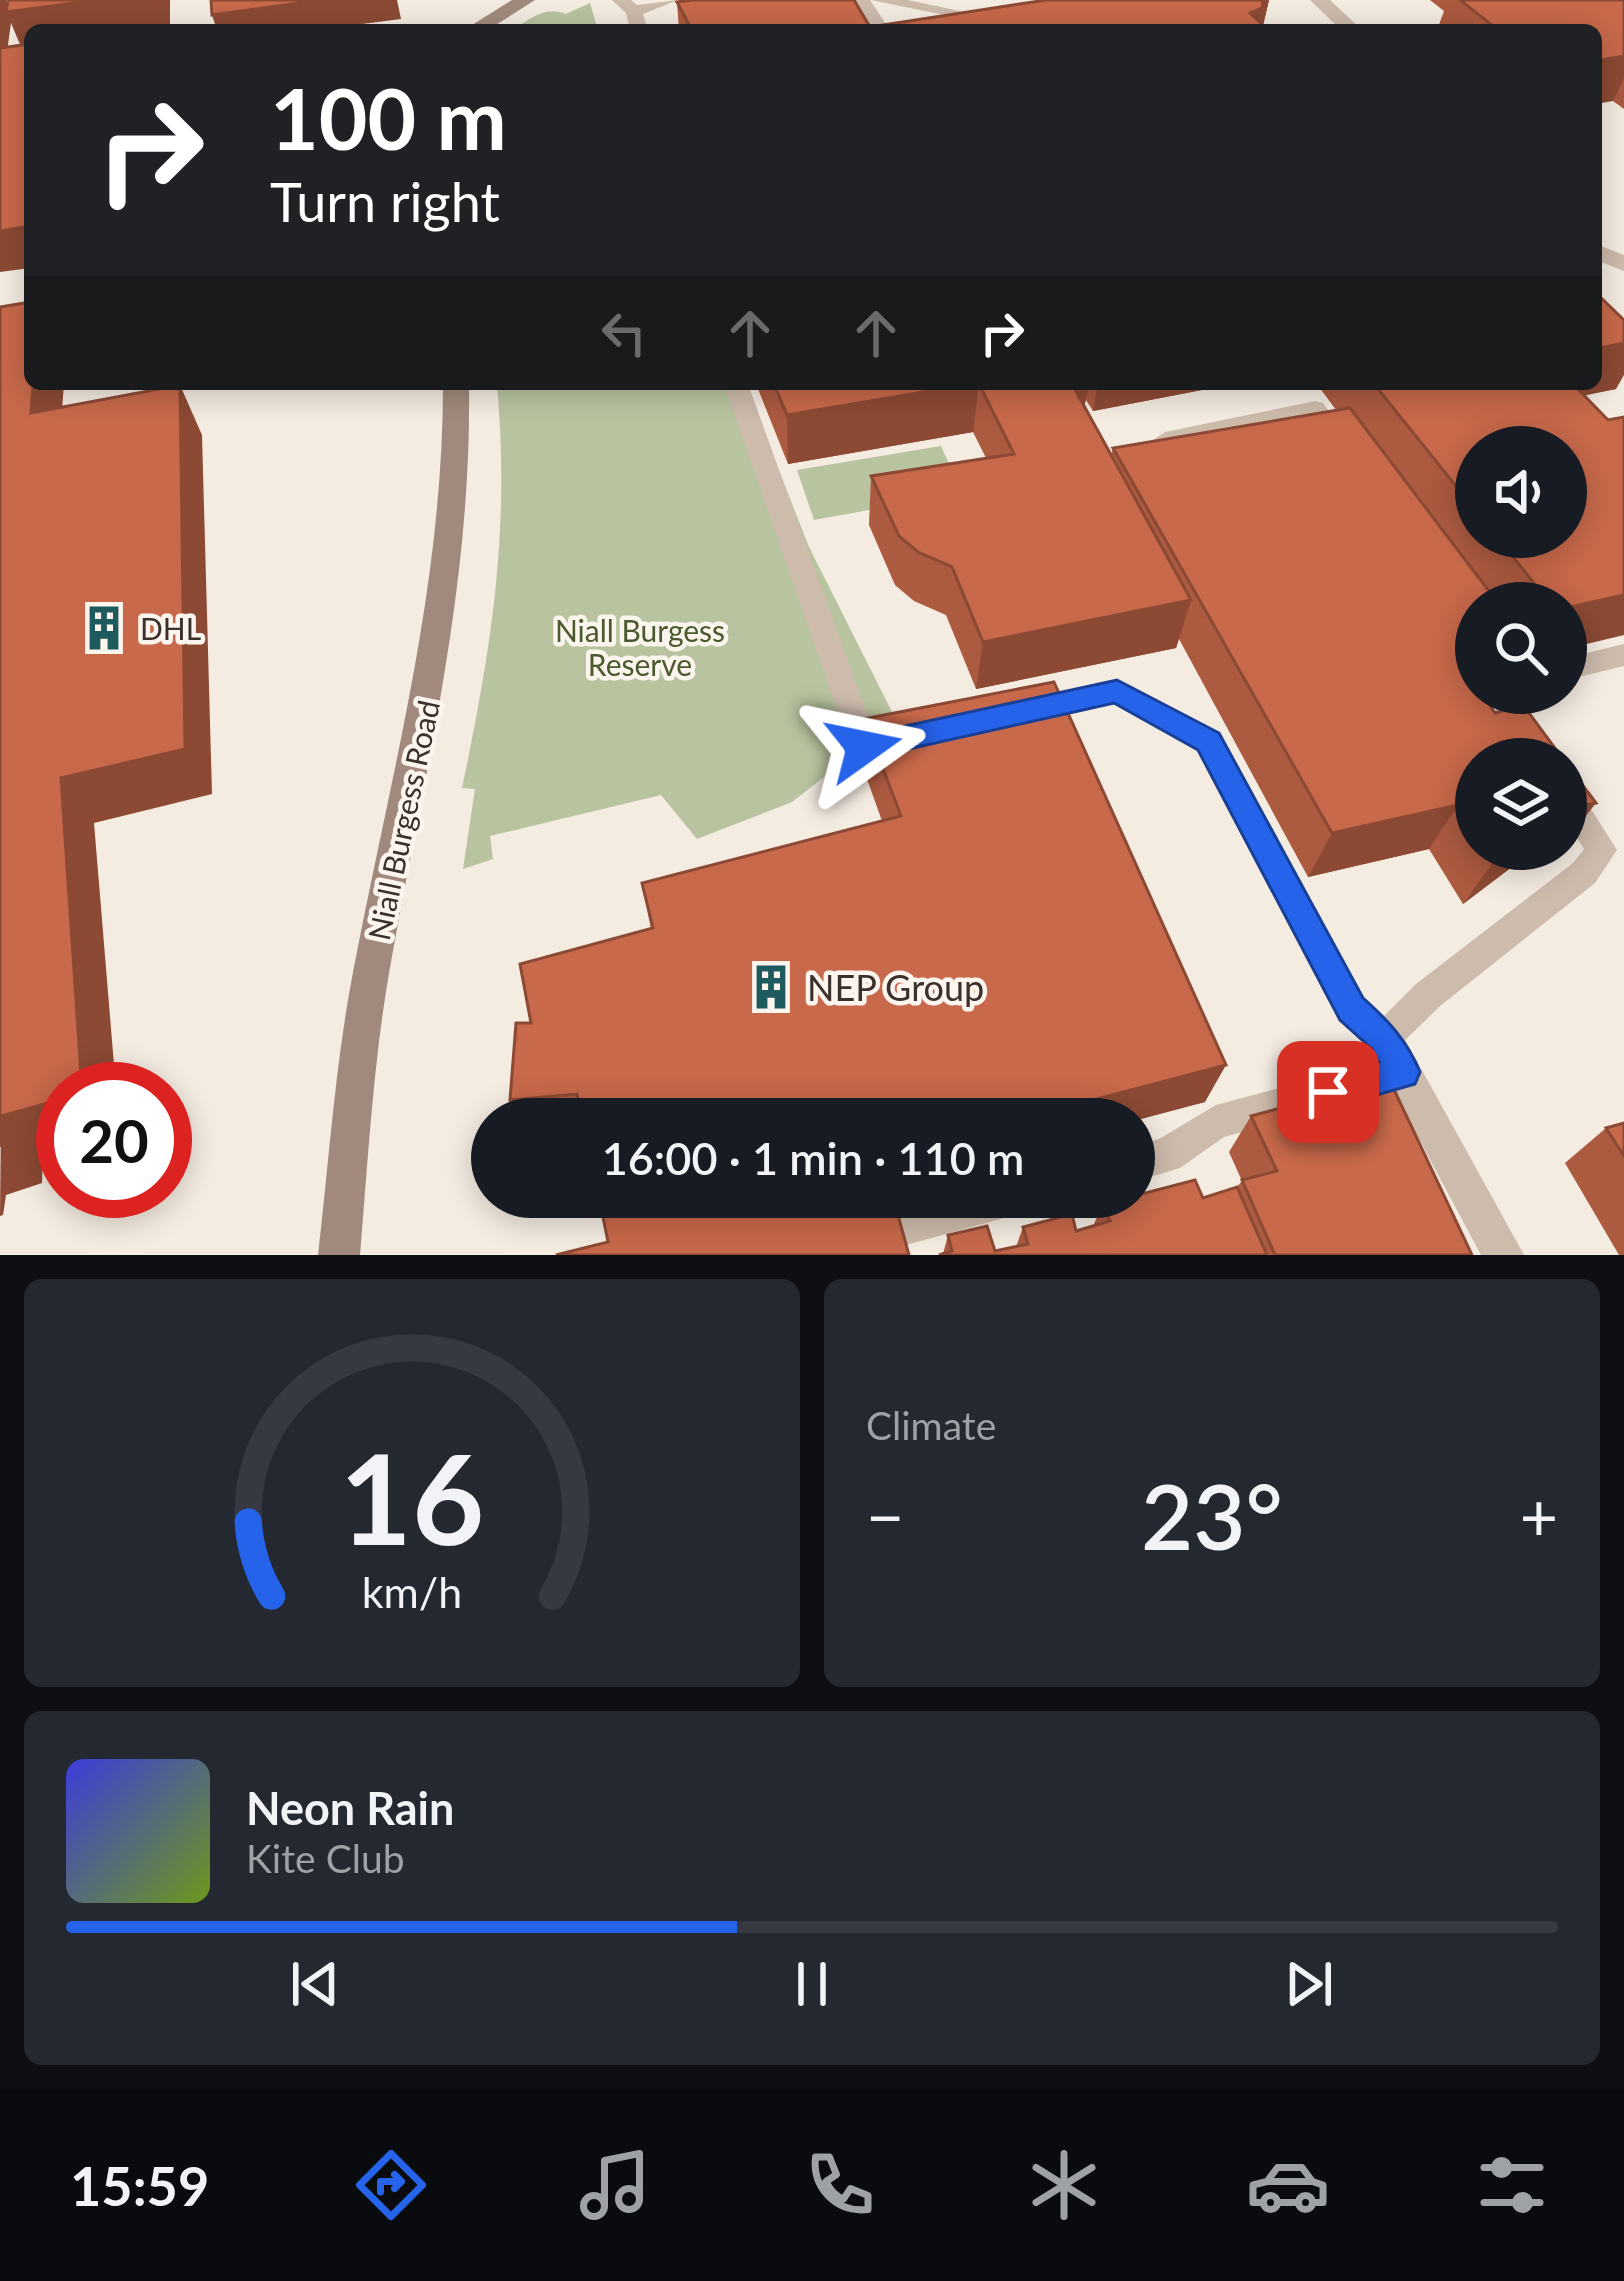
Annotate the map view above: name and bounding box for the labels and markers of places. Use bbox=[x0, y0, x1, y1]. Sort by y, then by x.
building icon: DHL bbox=[79, 603, 129, 653]
place label: DHL bbox=[140, 610, 201, 646]
building icon: NEP Group bbox=[746, 962, 796, 1012]
place label: NEP Group bbox=[807, 965, 984, 1009]
pin bbox=[1277, 1041, 1379, 1143]

